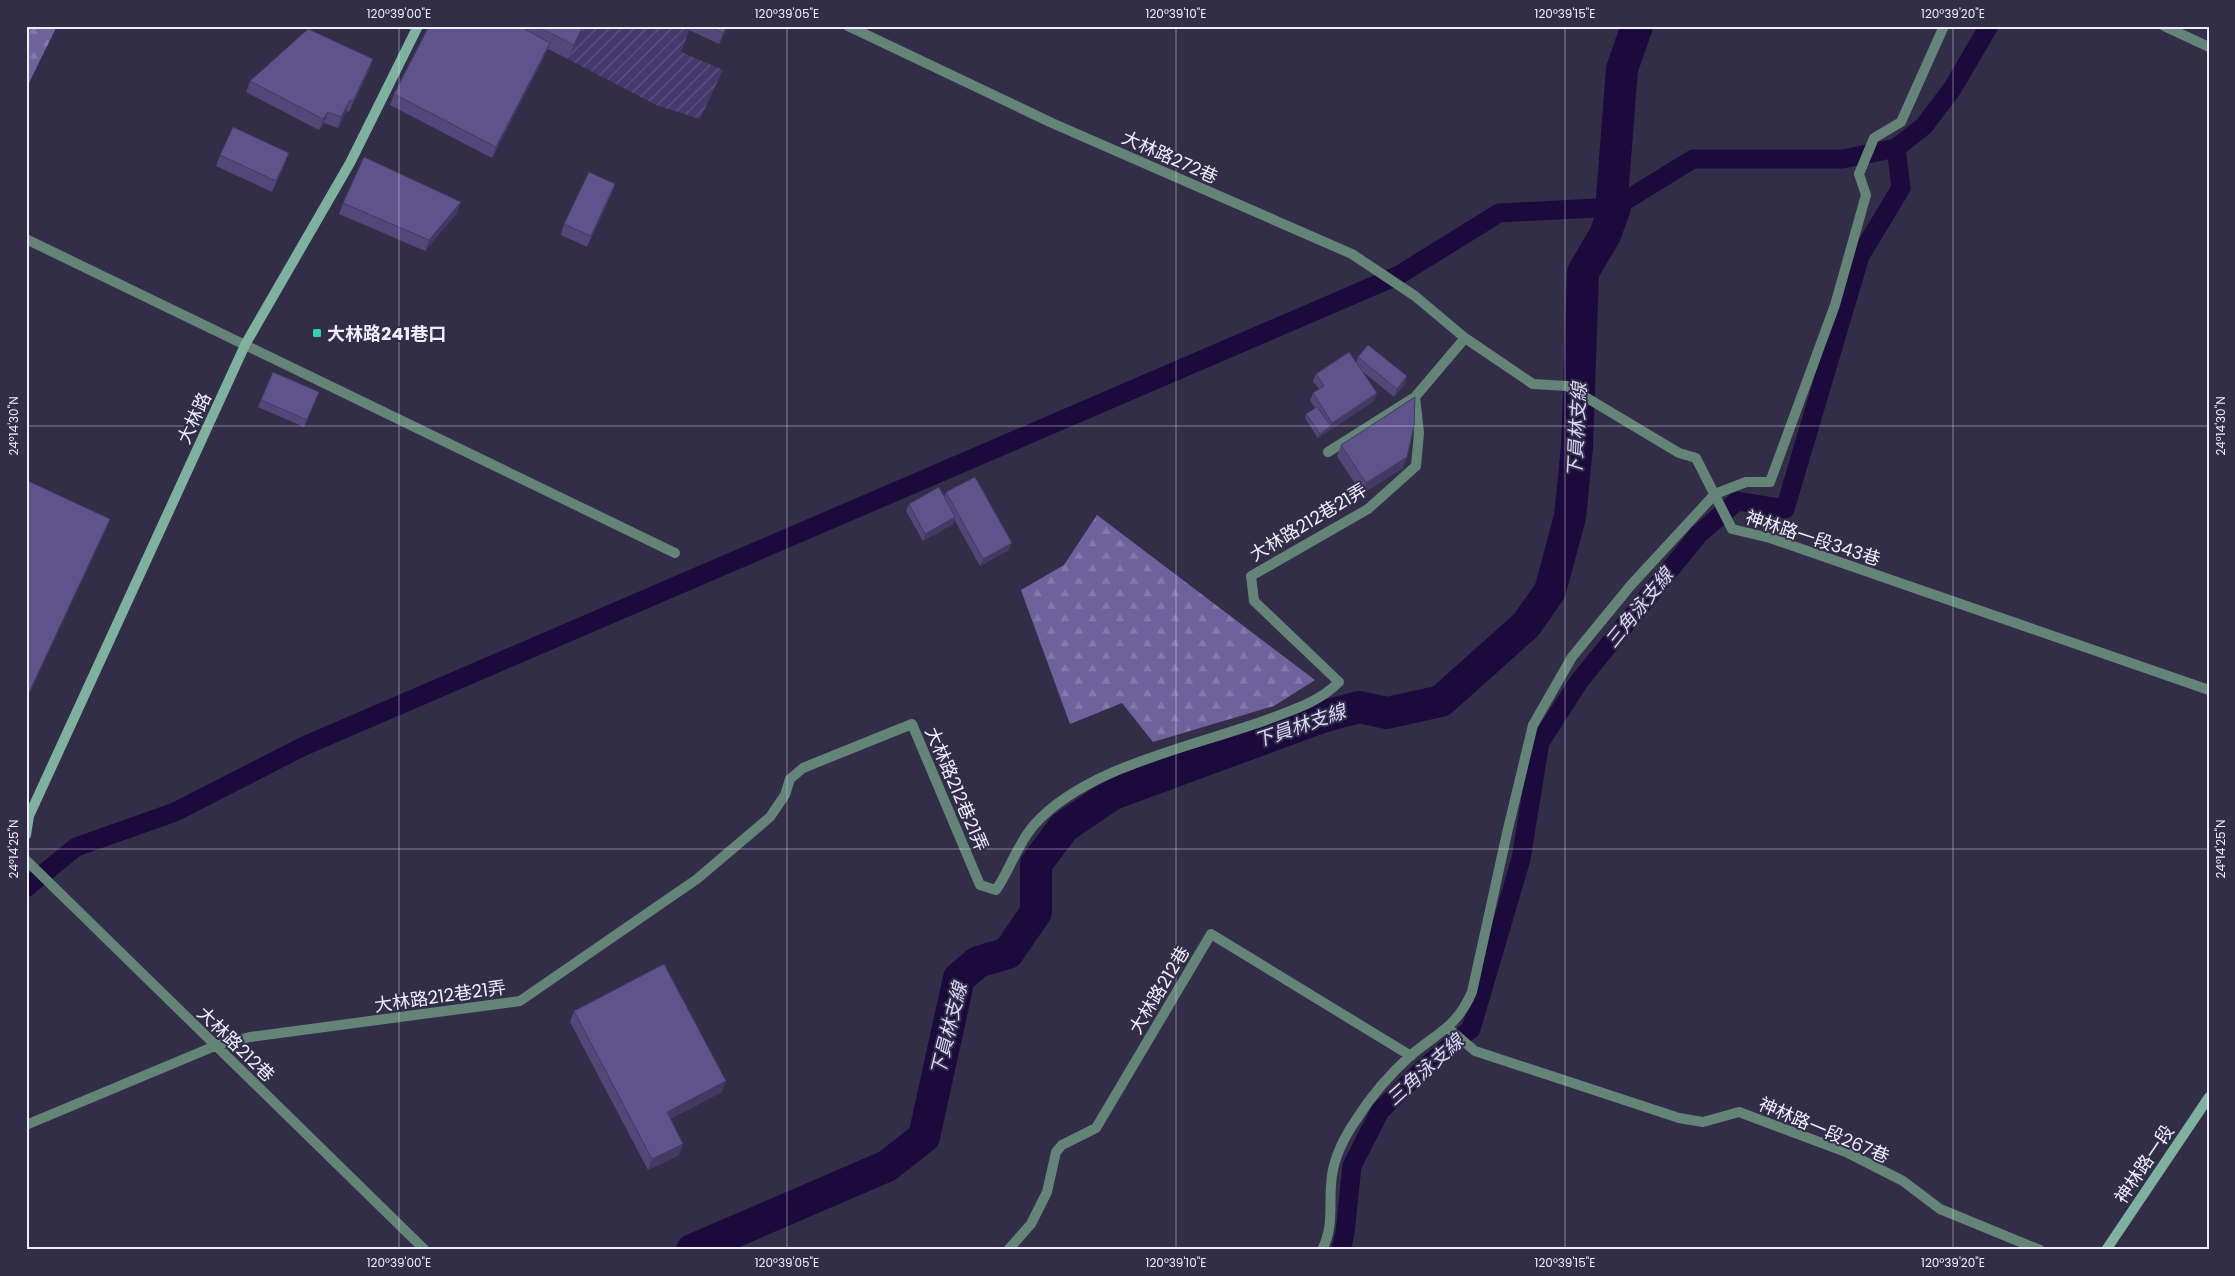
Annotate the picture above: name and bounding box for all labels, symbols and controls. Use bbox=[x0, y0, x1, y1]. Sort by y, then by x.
text: 120°39'00"E bbox=[367, 5, 431, 22]
text: 120°39'05"E bbox=[755, 5, 819, 22]
text: 120°39'10"E bbox=[1146, 5, 1206, 22]
text: 120°39'15"E bbox=[1535, 5, 1595, 22]
text: 120°39'20"E bbox=[1921, 5, 1985, 22]
street label: 大林路272巷 bbox=[1118, 125, 1222, 189]
place label: 大林路241巷口 bbox=[327, 321, 446, 346]
marker: 大林路241巷口 bbox=[311, 327, 323, 339]
water label: 下員林支線 bbox=[1561, 380, 1593, 478]
street label: 大林路 bbox=[171, 388, 217, 448]
text: 24°14'30"N bbox=[5, 396, 22, 456]
text: 24°14'30"N bbox=[2212, 396, 2229, 456]
street label: 大林路212巷21弄 bbox=[1245, 477, 1371, 567]
street label: 神林路一段343巷 bbox=[1742, 504, 1884, 572]
water label: 三角泳支線 bbox=[1599, 561, 1681, 653]
water label: 下員林支線 bbox=[1251, 697, 1351, 754]
street label: 大林路212巷21弄 bbox=[920, 723, 994, 855]
text: 24°14'25"N bbox=[5, 819, 22, 879]
text: 24°14'25"N bbox=[2212, 819, 2229, 879]
street label: 大林路212巷 bbox=[1123, 941, 1195, 1039]
street label: 大林路212巷21弄 bbox=[373, 974, 507, 1018]
water label: 下員林支線 bbox=[924, 978, 974, 1078]
street label: 大林路212巷 bbox=[192, 1001, 280, 1087]
water label: 三角泳支線 bbox=[1381, 1027, 1471, 1112]
street label: 神林路一段267巷 bbox=[1755, 1091, 1893, 1169]
street label: 神林路一段 bbox=[2108, 1120, 2180, 1208]
text: 120°39'00"E bbox=[367, 1254, 431, 1271]
text: 120°39'05"E bbox=[755, 1254, 819, 1271]
text: 120°39'10"E bbox=[1146, 1254, 1206, 1271]
text: 120°39'15"E bbox=[1535, 1254, 1595, 1271]
text: 120°39'20"E bbox=[1921, 1254, 1985, 1271]

